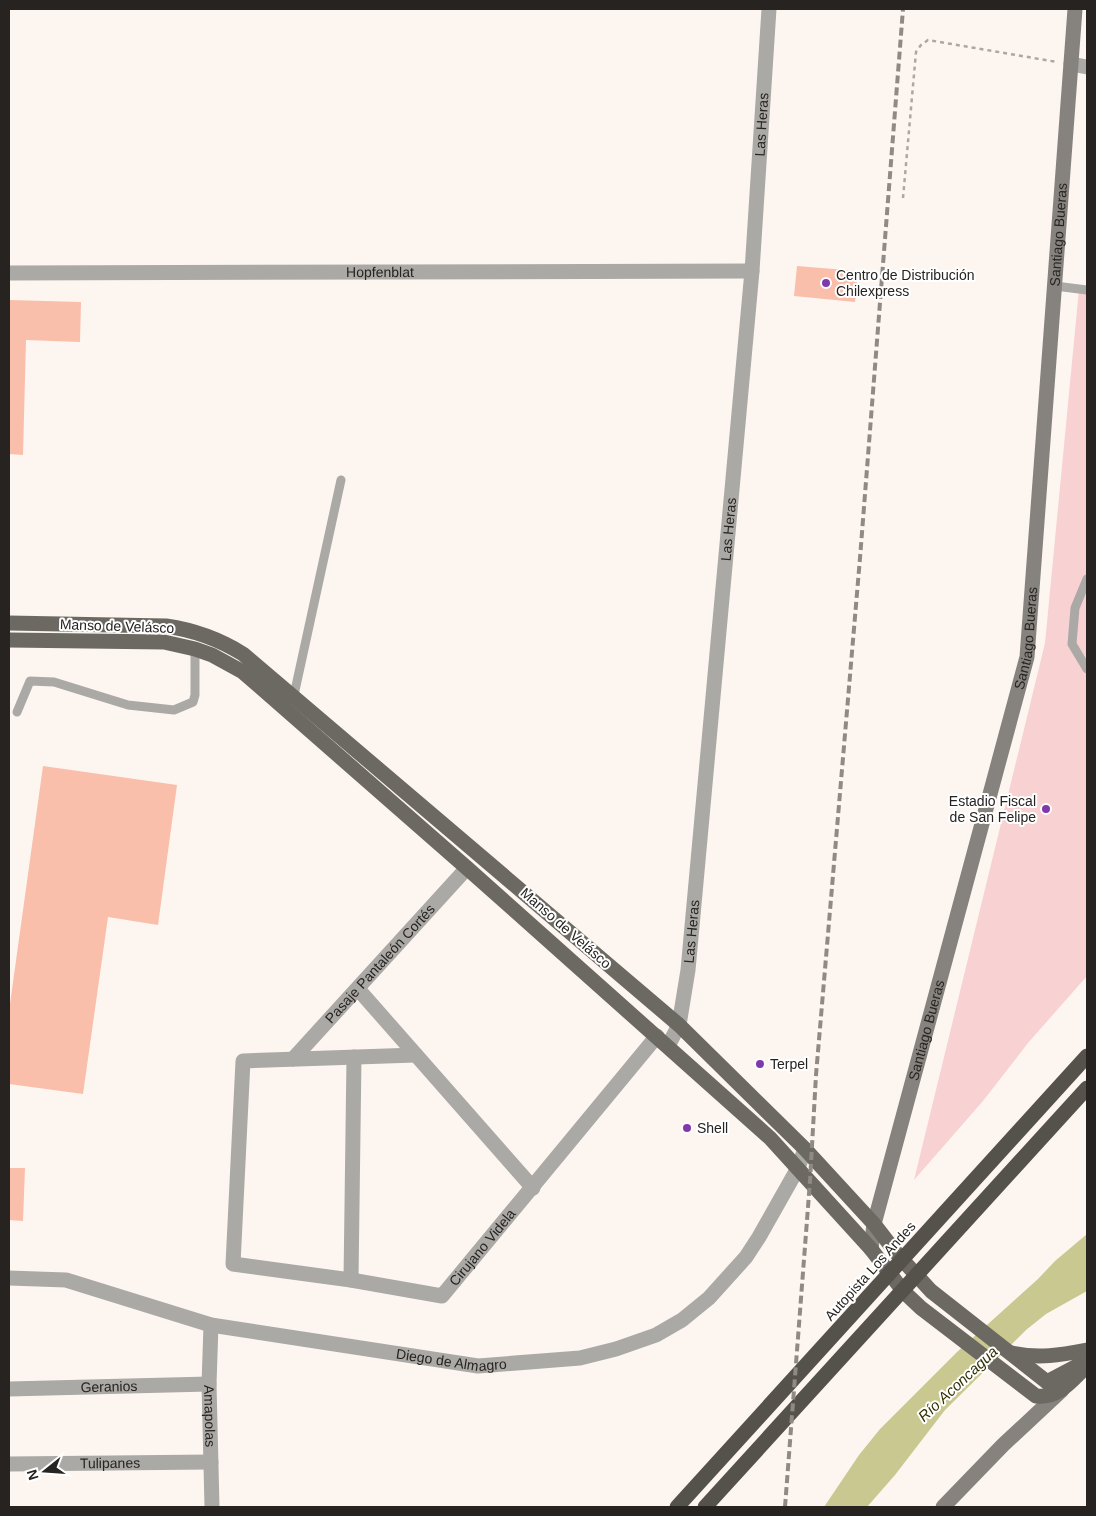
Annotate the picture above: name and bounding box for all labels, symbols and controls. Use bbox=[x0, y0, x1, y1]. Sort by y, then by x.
street label: Las Heras bbox=[751, 92, 772, 157]
street label: Santiago Bueras bbox=[1046, 182, 1070, 287]
street label: Hopfenblat bbox=[346, 264, 414, 280]
place label: Centro de Distribución Chilexpress bbox=[836, 267, 975, 299]
marker: Centro de Distribución Chilexpress bbox=[820, 277, 832, 289]
street label: Las Heras bbox=[717, 497, 739, 562]
street label: Santiago Bueras bbox=[1011, 586, 1040, 691]
street label: Manso de Velásco bbox=[60, 616, 175, 636]
place label: Estadio Fiscal de San Felipe bbox=[949, 793, 1036, 825]
marker: Estadio Fiscal de San Felipe bbox=[1040, 803, 1052, 815]
street label: Manso de Velásco bbox=[518, 884, 615, 972]
street label: Las Heras bbox=[681, 899, 702, 964]
street label: Pasaje Pantaleón Cortés bbox=[322, 901, 438, 1026]
street label: Santiago Bueras bbox=[905, 978, 948, 1082]
place label: Terpel bbox=[770, 1056, 808, 1072]
marker: Terpel bbox=[754, 1058, 766, 1070]
place label: Shell bbox=[697, 1120, 728, 1136]
marker: Shell bbox=[681, 1122, 693, 1134]
street label: Cirujano Videla bbox=[446, 1206, 519, 1289]
street label: Autopista Los Andes bbox=[821, 1218, 919, 1324]
water label: Río Aconcagua bbox=[915, 1343, 1001, 1425]
street label: Diego de Almagro bbox=[395, 1346, 507, 1374]
street label: Geranios bbox=[80, 1378, 138, 1395]
street label: Amapolas bbox=[201, 1385, 219, 1447]
north arrow bbox=[20, 1446, 70, 1496]
street label: Tulipanes bbox=[80, 1455, 140, 1471]
text: N bbox=[23, 1468, 42, 1482]

